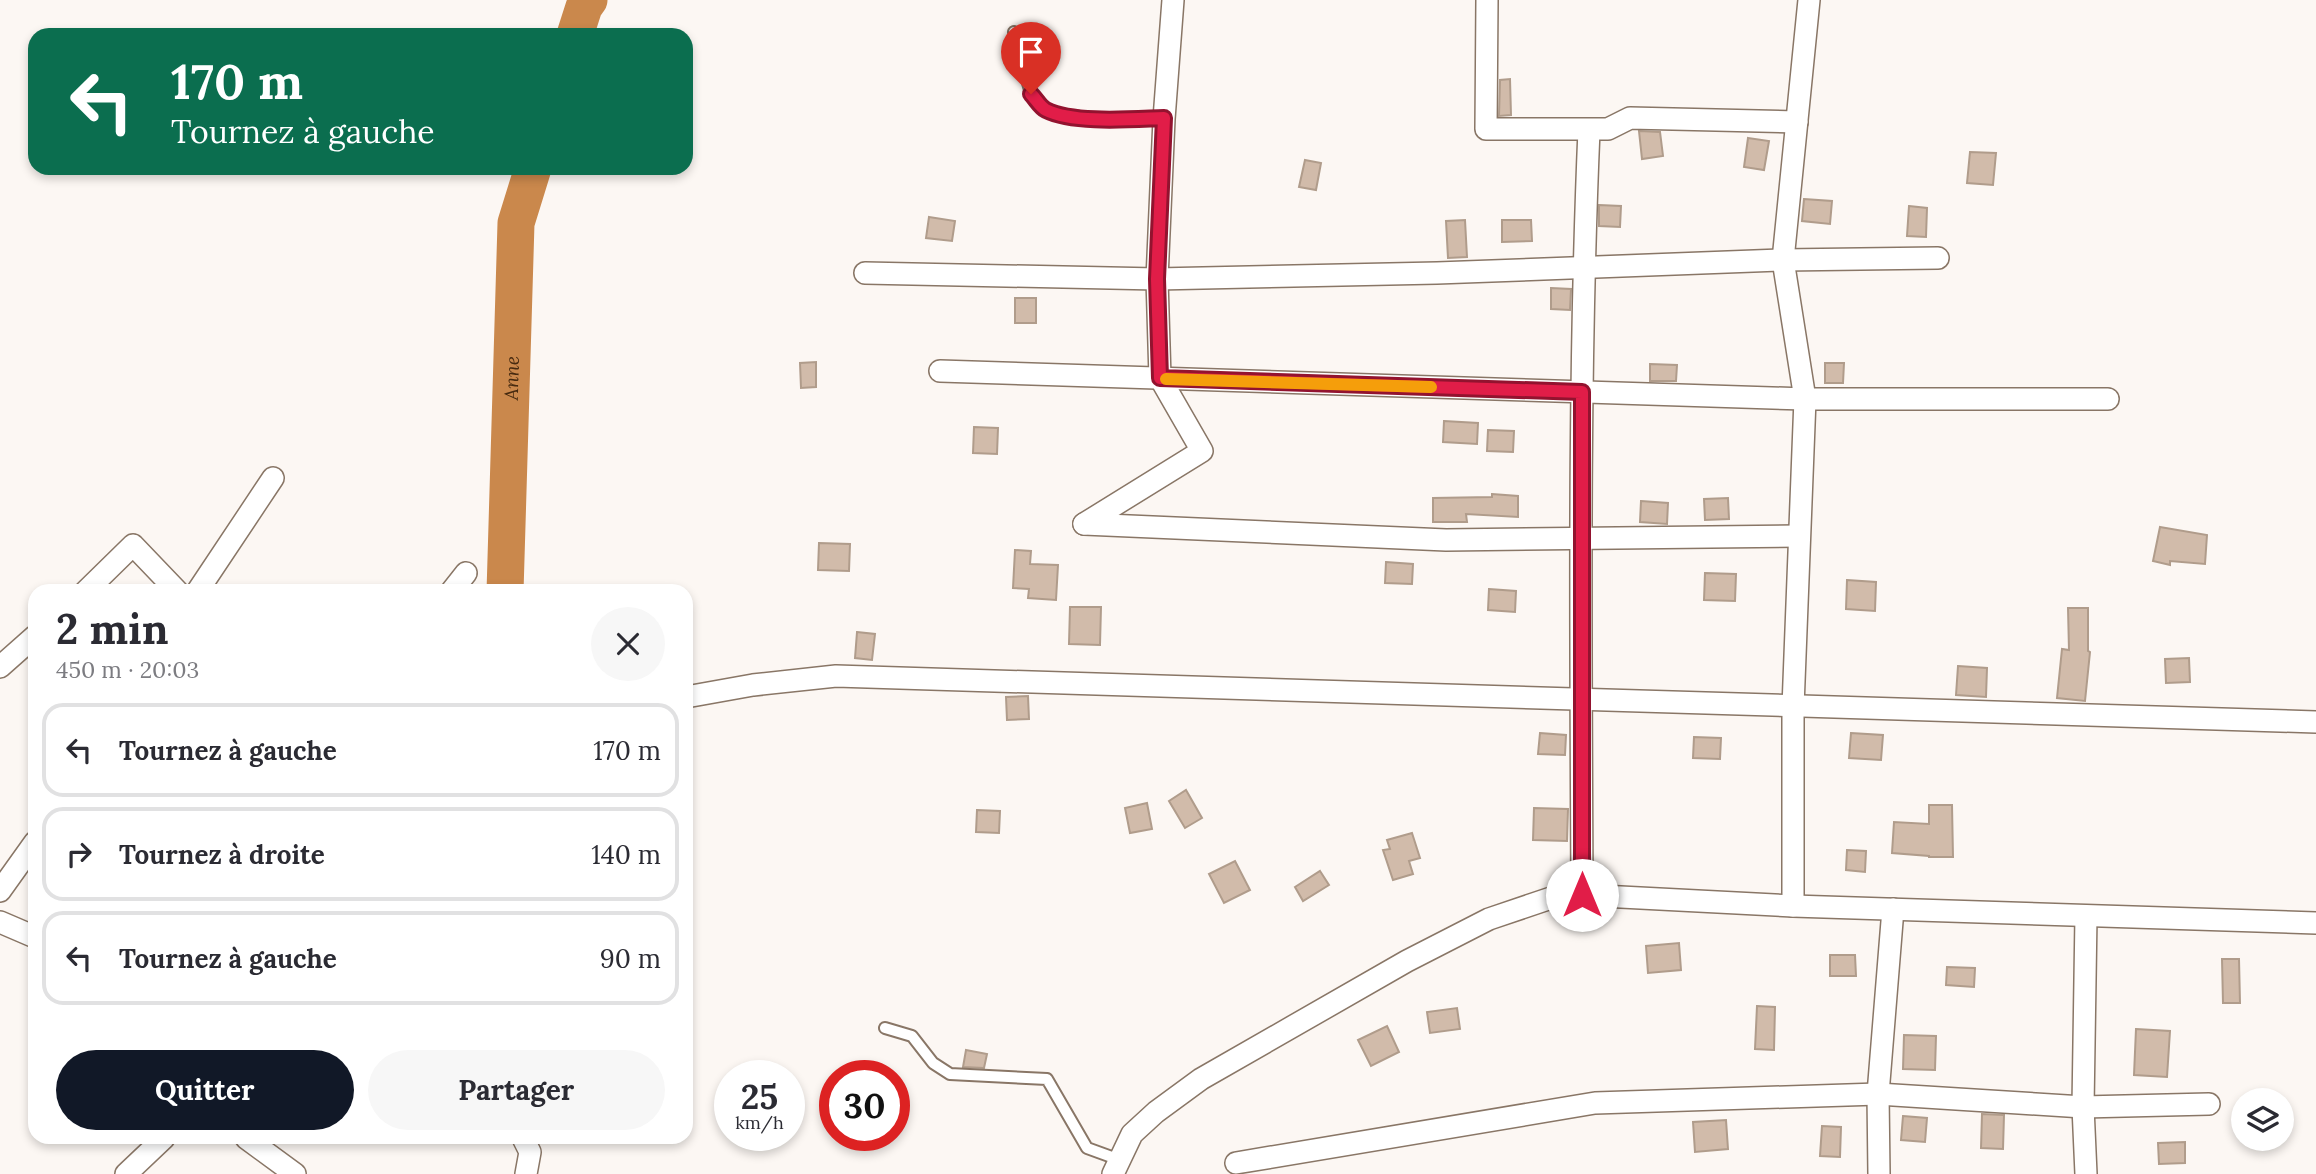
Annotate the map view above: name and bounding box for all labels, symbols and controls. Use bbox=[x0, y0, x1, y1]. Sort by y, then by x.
pin bbox=[1001, 22, 1061, 94]
icon: arrive bbox=[1012, 33, 1050, 71]
text: 170 m bbox=[171, 50, 303, 112]
icon: left bbox=[56, 56, 147, 147]
text: Tournez à gauche bbox=[171, 111, 435, 152]
water label: Anne bbox=[499, 356, 524, 402]
text: 2 min bbox=[56, 602, 169, 656]
button: close bbox=[591, 607, 665, 681]
text: 450 m · 20:03 bbox=[56, 655, 199, 684]
icon: left bbox=[60, 731, 98, 769]
text: Tournez à gauche bbox=[119, 734, 337, 767]
text: 170 m bbox=[593, 734, 661, 767]
icon: right bbox=[60, 835, 98, 873]
text: Tournez à droite bbox=[119, 838, 325, 871]
text: 140 m bbox=[591, 838, 661, 871]
position arrow bbox=[1545, 858, 1619, 932]
icon: left bbox=[60, 939, 98, 977]
text: Tournez à gauche bbox=[119, 942, 337, 975]
text: 90 m bbox=[600, 942, 661, 975]
button: Quitter bbox=[56, 1050, 354, 1130]
button: Partager bbox=[368, 1050, 665, 1130]
speed limit sign: 30 bbox=[819, 1060, 910, 1151]
text: 25 bbox=[741, 1074, 778, 1119]
map controls bbox=[2231, 1088, 2294, 1151]
button: layers bbox=[2231, 1088, 2294, 1151]
text: km/h bbox=[735, 1111, 784, 1134]

